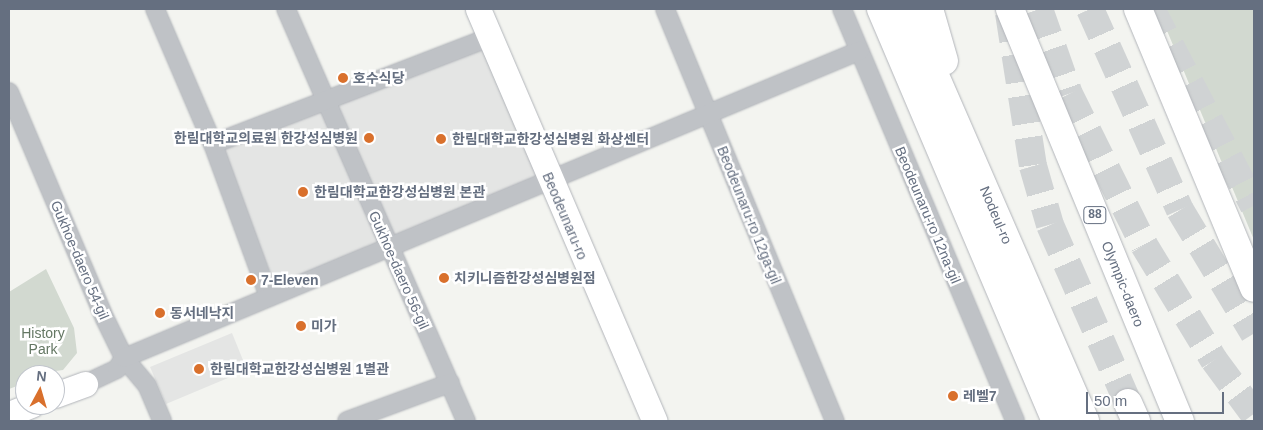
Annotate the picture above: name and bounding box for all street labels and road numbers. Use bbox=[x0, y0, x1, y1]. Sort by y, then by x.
street label: Beodeunaru-ro 12ga-gil bbox=[714, 144, 784, 286]
street label: Beodeunaru-ro 12na-gil bbox=[892, 144, 964, 286]
street label: Beodeunaru-ro bbox=[539, 170, 591, 262]
street label: Nodeul-ro bbox=[976, 183, 1016, 247]
street label: Gukhoe-daero 54-gil bbox=[47, 198, 113, 322]
road number: 88 bbox=[1082, 206, 1108, 224]
street label: Gukhoe-daero 56-gil bbox=[365, 208, 433, 332]
street label: Olympic-daero bbox=[1098, 239, 1148, 329]

